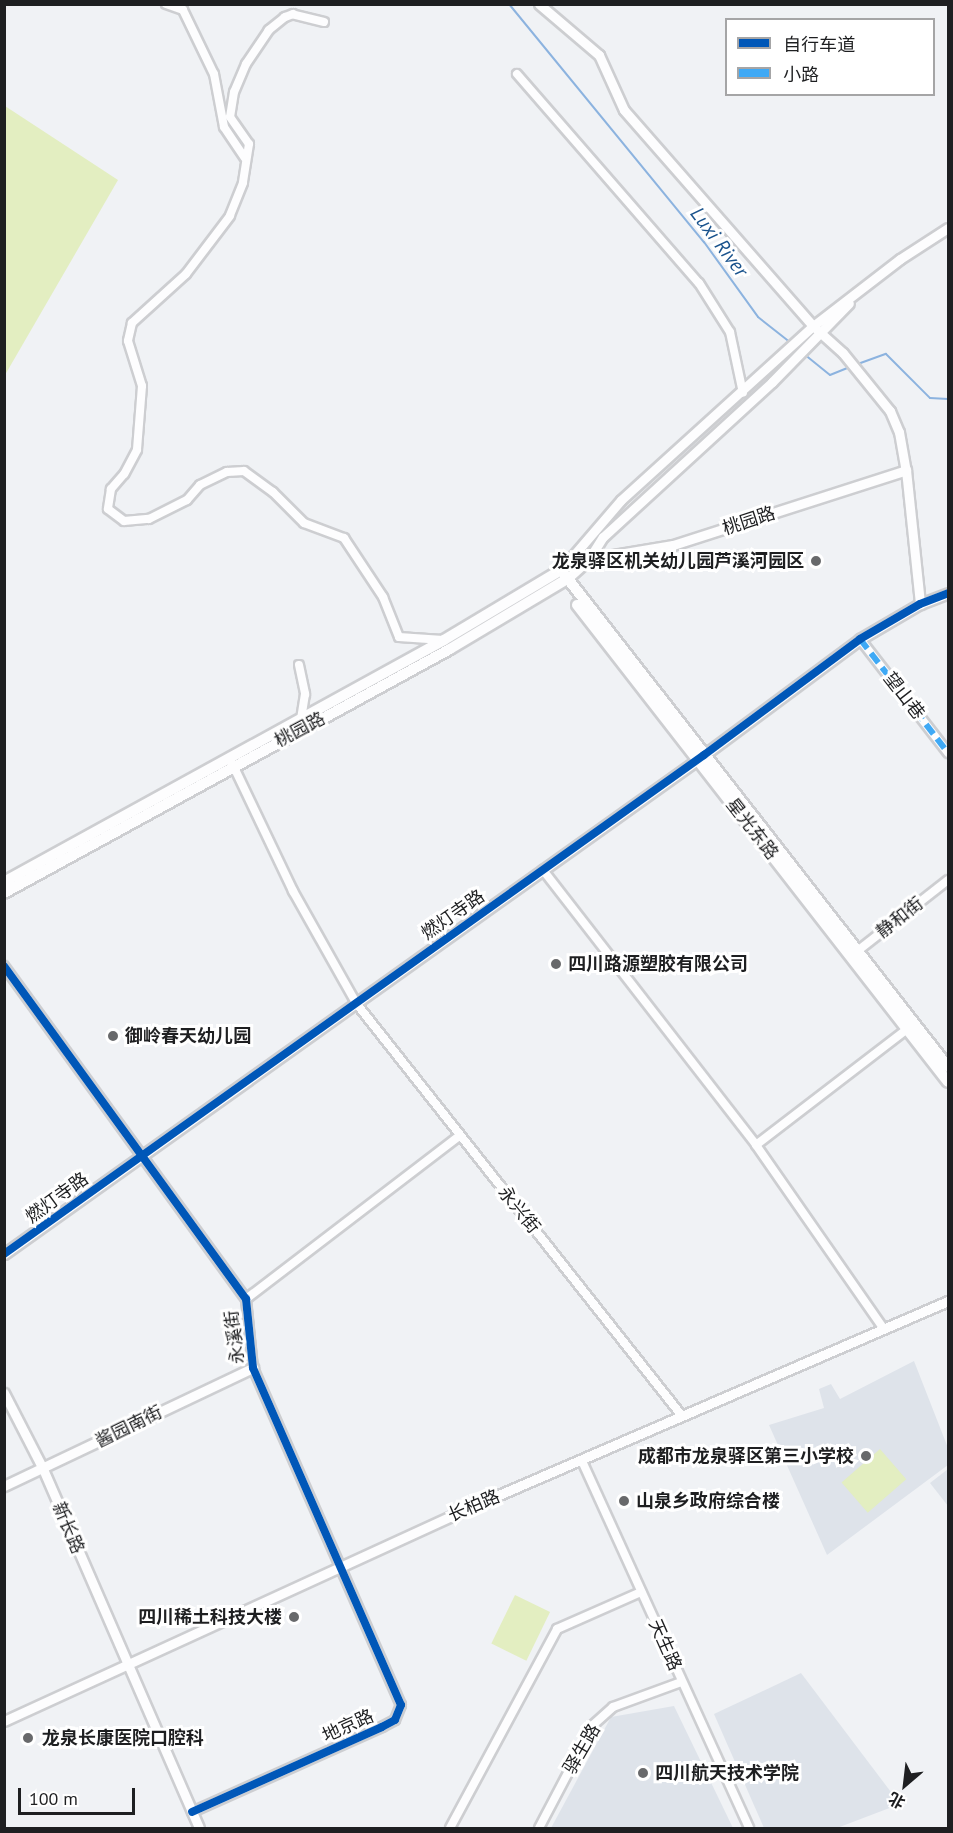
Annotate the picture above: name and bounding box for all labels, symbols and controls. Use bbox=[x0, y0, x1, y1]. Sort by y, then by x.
legend bbox=[725, 18, 935, 96]
text: 自行车道 bbox=[783, 33, 855, 56]
text: 小路 bbox=[783, 63, 819, 86]
water label: Luxi River bbox=[685, 202, 753, 282]
street label: 桃园路 bbox=[720, 502, 778, 540]
place label: 龙泉驿区机关幼儿园芦溪河园区 bbox=[552, 550, 804, 572]
marker: 龙泉驿区机关幼儿园芦溪河园区 bbox=[809, 554, 823, 568]
street label: 望山巷 bbox=[879, 668, 929, 724]
street label: 桃园路 bbox=[271, 708, 329, 752]
street label: 星光东路 bbox=[721, 794, 783, 864]
street label: 燃灯寺路 bbox=[417, 886, 489, 944]
street label: 静和街 bbox=[872, 893, 928, 943]
place label: 四川路源塑胶有限公司 bbox=[568, 953, 748, 975]
marker: 四川路源塑胶有限公司 bbox=[549, 957, 563, 971]
place label: 御岭春天幼儿园 bbox=[125, 1025, 251, 1047]
marker: 御岭春天幼儿园 bbox=[106, 1029, 120, 1043]
street label: 燃灯寺路 bbox=[22, 1168, 92, 1228]
street label: 永兴街 bbox=[494, 1182, 544, 1238]
street label: 永溪街 bbox=[221, 1309, 249, 1365]
street label: 酱园南街 bbox=[92, 1402, 166, 1452]
place label: 成都市龙泉驿区第三小学校 bbox=[638, 1445, 854, 1467]
marker: 成都市龙泉驿区第三小学校 bbox=[859, 1449, 873, 1463]
street label: 长柏路 bbox=[445, 1486, 503, 1526]
place label: 山泉乡政府综合楼 bbox=[636, 1490, 780, 1512]
marker: 山泉乡政府综合楼 bbox=[617, 1494, 631, 1508]
street label: 新长路 bbox=[48, 1499, 88, 1557]
place label: 四川稀土科技大楼 bbox=[138, 1606, 282, 1628]
marker: 四川稀土科技大楼 bbox=[287, 1610, 301, 1624]
street label: 天生路 bbox=[644, 1616, 686, 1674]
street label: 地京路 bbox=[319, 1705, 377, 1747]
street label: 驿生路 bbox=[559, 1720, 605, 1778]
place label: 龙泉长康医院口腔科 bbox=[42, 1727, 204, 1749]
marker: 龙泉长康医院口腔科 bbox=[19, 1729, 37, 1747]
north arrow bbox=[875, 1755, 935, 1815]
place label: 四川航天技术学院 bbox=[655, 1762, 799, 1784]
marker: 四川航天技术学院 bbox=[636, 1766, 650, 1780]
scale bar bbox=[21, 1776, 138, 1814]
text: 100 m bbox=[29, 1787, 78, 1810]
text: 北 bbox=[885, 1788, 908, 1813]

